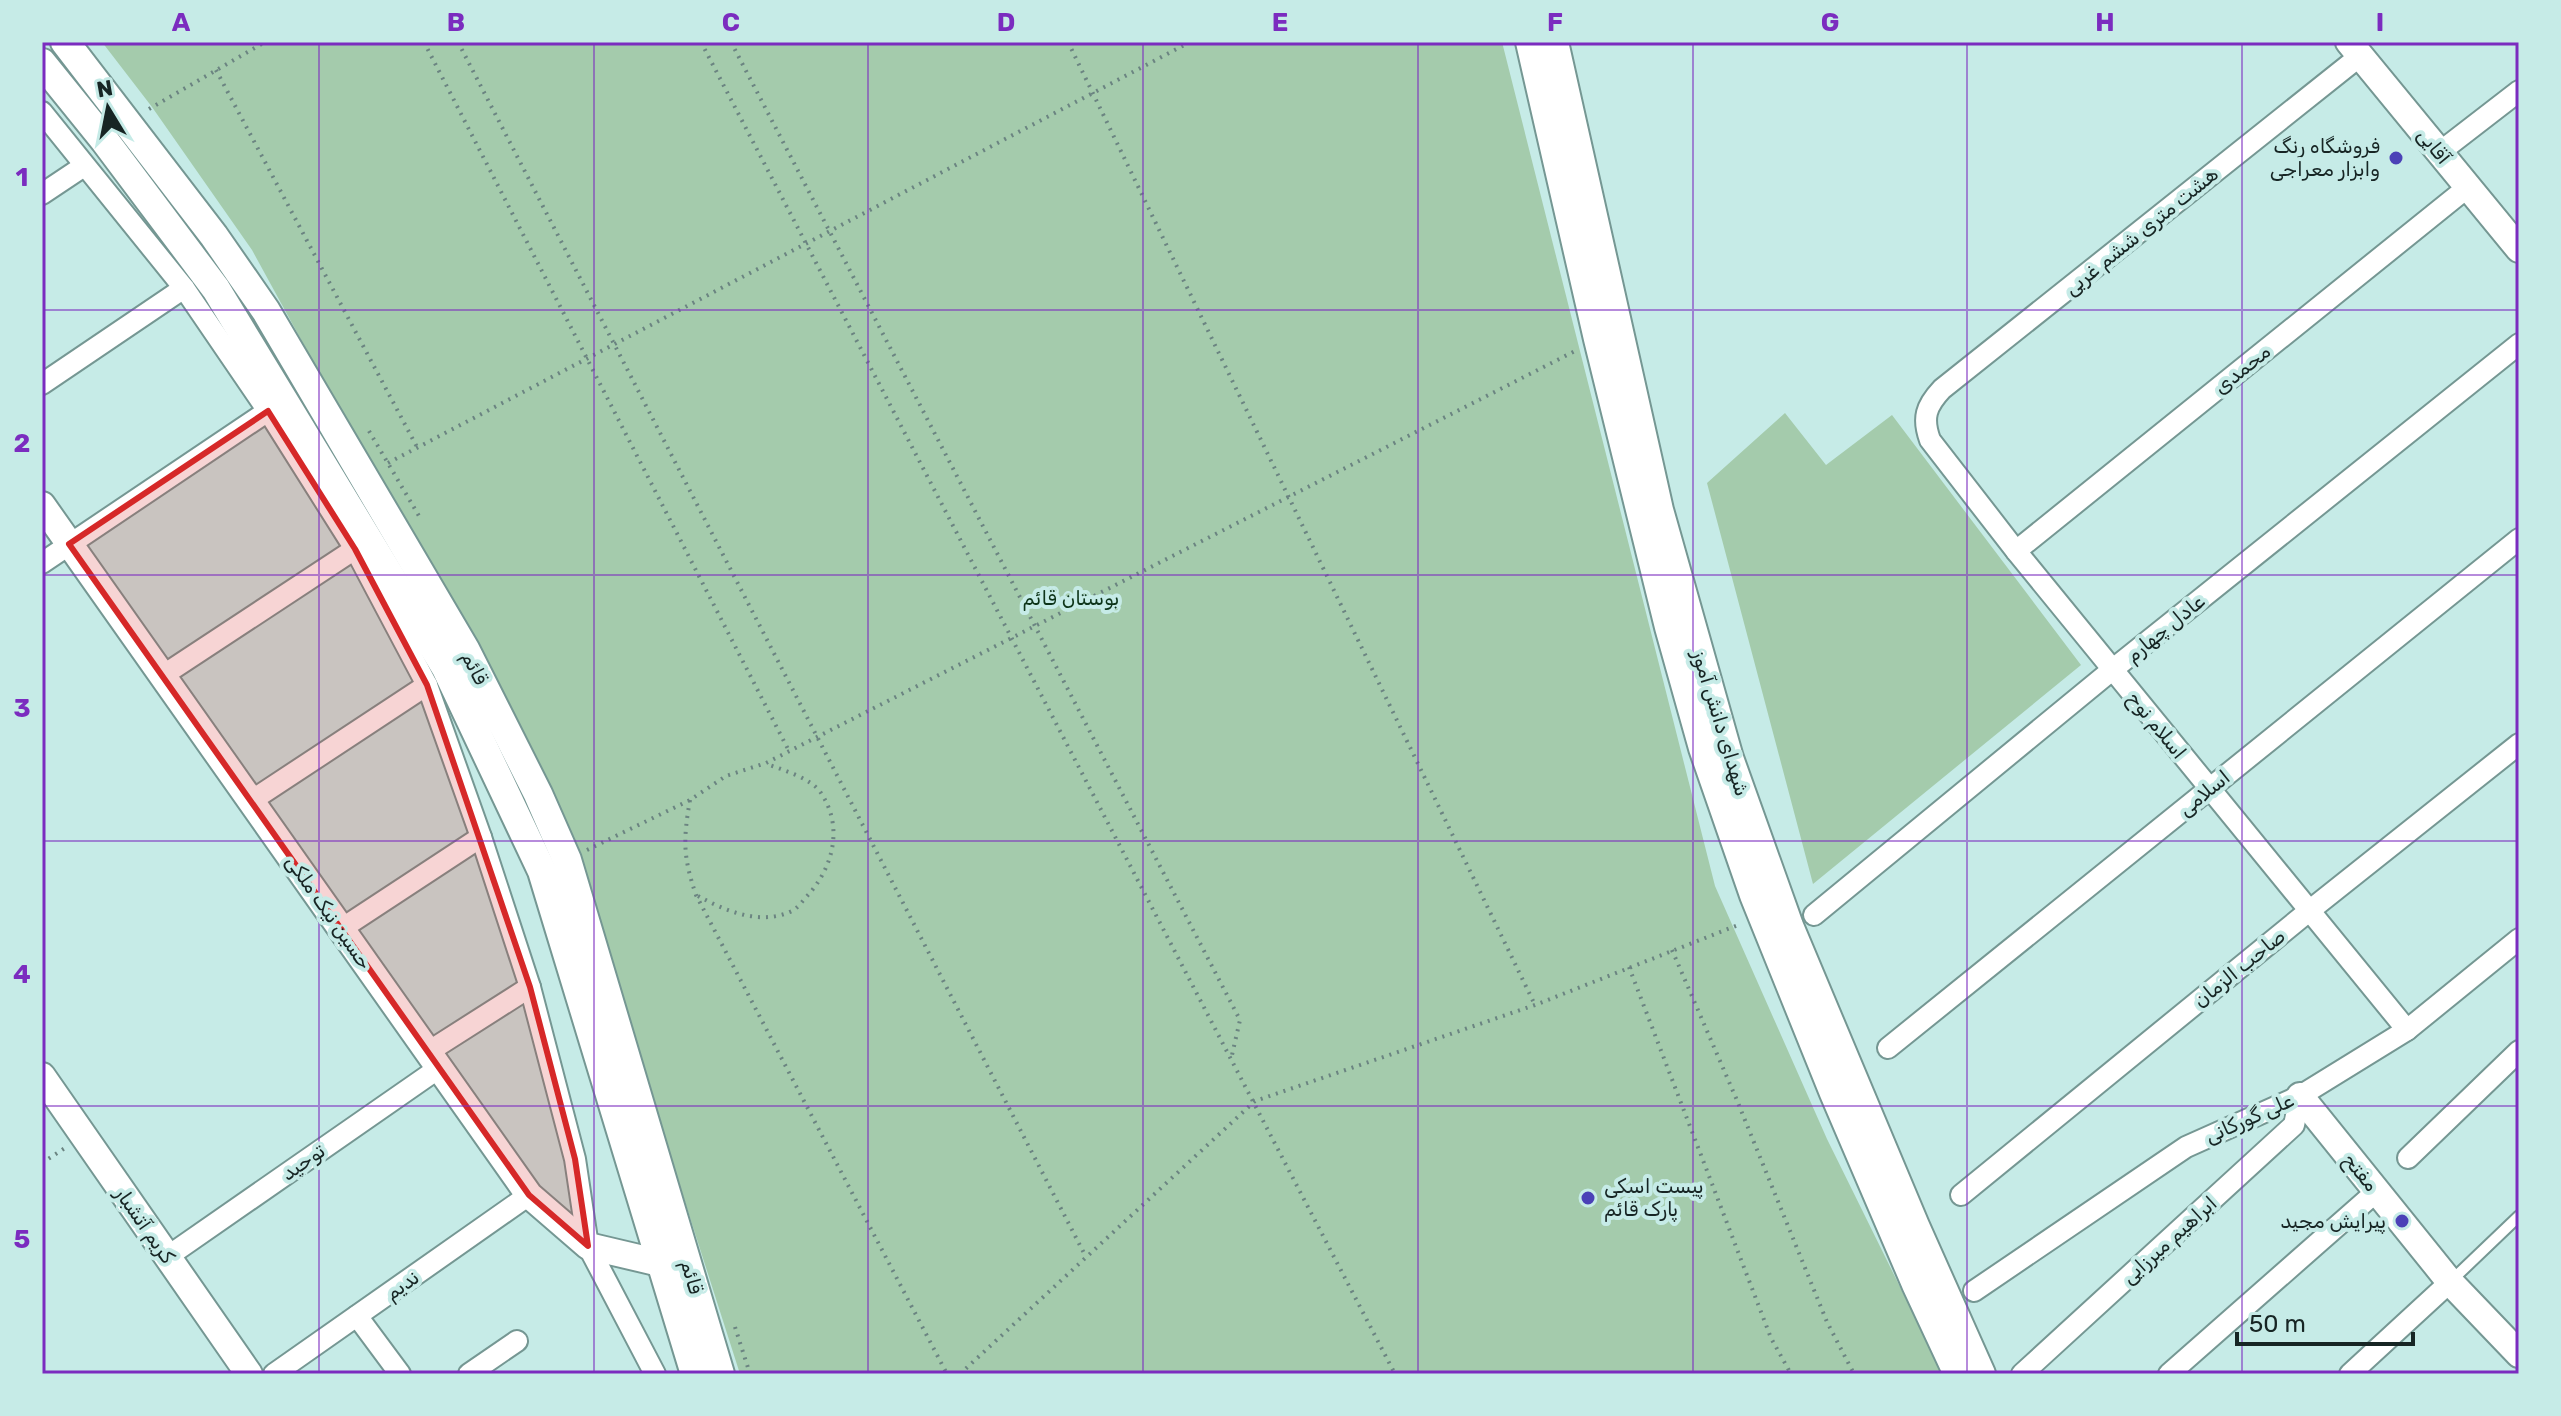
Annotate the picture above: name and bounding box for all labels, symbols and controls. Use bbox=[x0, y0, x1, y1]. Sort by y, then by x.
text: A bbox=[172, 7, 191, 38]
text: B bbox=[447, 7, 465, 38]
text: C bbox=[722, 7, 740, 38]
text: D bbox=[997, 7, 1015, 38]
text: E bbox=[1272, 7, 1288, 38]
text: F bbox=[1547, 7, 1563, 38]
text: G bbox=[1821, 7, 1839, 38]
text: H bbox=[2095, 7, 2115, 38]
text: I bbox=[2376, 7, 2384, 38]
north arrow bbox=[68, 68, 148, 148]
text: N bbox=[94, 74, 115, 103]
street label: آقایی bbox=[2412, 123, 2456, 169]
place label: فروشگاه رنگ وابزار معراجی bbox=[2270, 134, 2380, 181]
marker: فروشگاه رنگ وابزار معراجی bbox=[2387, 149, 2405, 167]
text: 1 bbox=[16, 162, 28, 193]
street label: هشت متری ششم غربی bbox=[2059, 162, 2223, 301]
street label: محمدی bbox=[2209, 339, 2275, 399]
text: 2 bbox=[14, 428, 30, 459]
park label: بوستان قائم bbox=[1023, 586, 1119, 611]
street label: عادل چهارم bbox=[2121, 589, 2211, 669]
street label: شهدای دانش آموز bbox=[1687, 646, 1755, 799]
street label: قائم bbox=[456, 647, 493, 689]
street label: اسلام نوح bbox=[2121, 686, 2192, 765]
text: 3 bbox=[13, 693, 31, 724]
street label: اسلامی bbox=[2173, 765, 2235, 821]
street label: حسین نیک ملکی bbox=[281, 850, 377, 974]
street label: صاحب الزمان bbox=[2188, 924, 2290, 1012]
text: 4 bbox=[13, 959, 31, 990]
street label: علی گورکانی bbox=[2201, 1088, 2297, 1148]
street label: توحید bbox=[276, 1138, 330, 1186]
street label: مفتح bbox=[2337, 1148, 2384, 1197]
place label: پیست اسکی پارک قائم bbox=[1604, 1174, 1704, 1223]
street label: کریم آتشبار bbox=[109, 1181, 180, 1268]
marker: پیست اسکی پارک قائم bbox=[1579, 1189, 1597, 1207]
street label: ابراهیم میرزایی bbox=[2116, 1191, 2222, 1290]
place label: پیرایش مجید bbox=[2280, 1209, 2386, 1235]
marker: پیرایش مجید bbox=[2393, 1212, 2411, 1230]
text: 5 bbox=[14, 1224, 30, 1255]
street label: قائم bbox=[675, 1257, 708, 1297]
street label: ندیم bbox=[380, 1265, 424, 1306]
scale bar bbox=[2237, 1296, 2413, 1346]
text: 50 m bbox=[2249, 1310, 2306, 1338]

